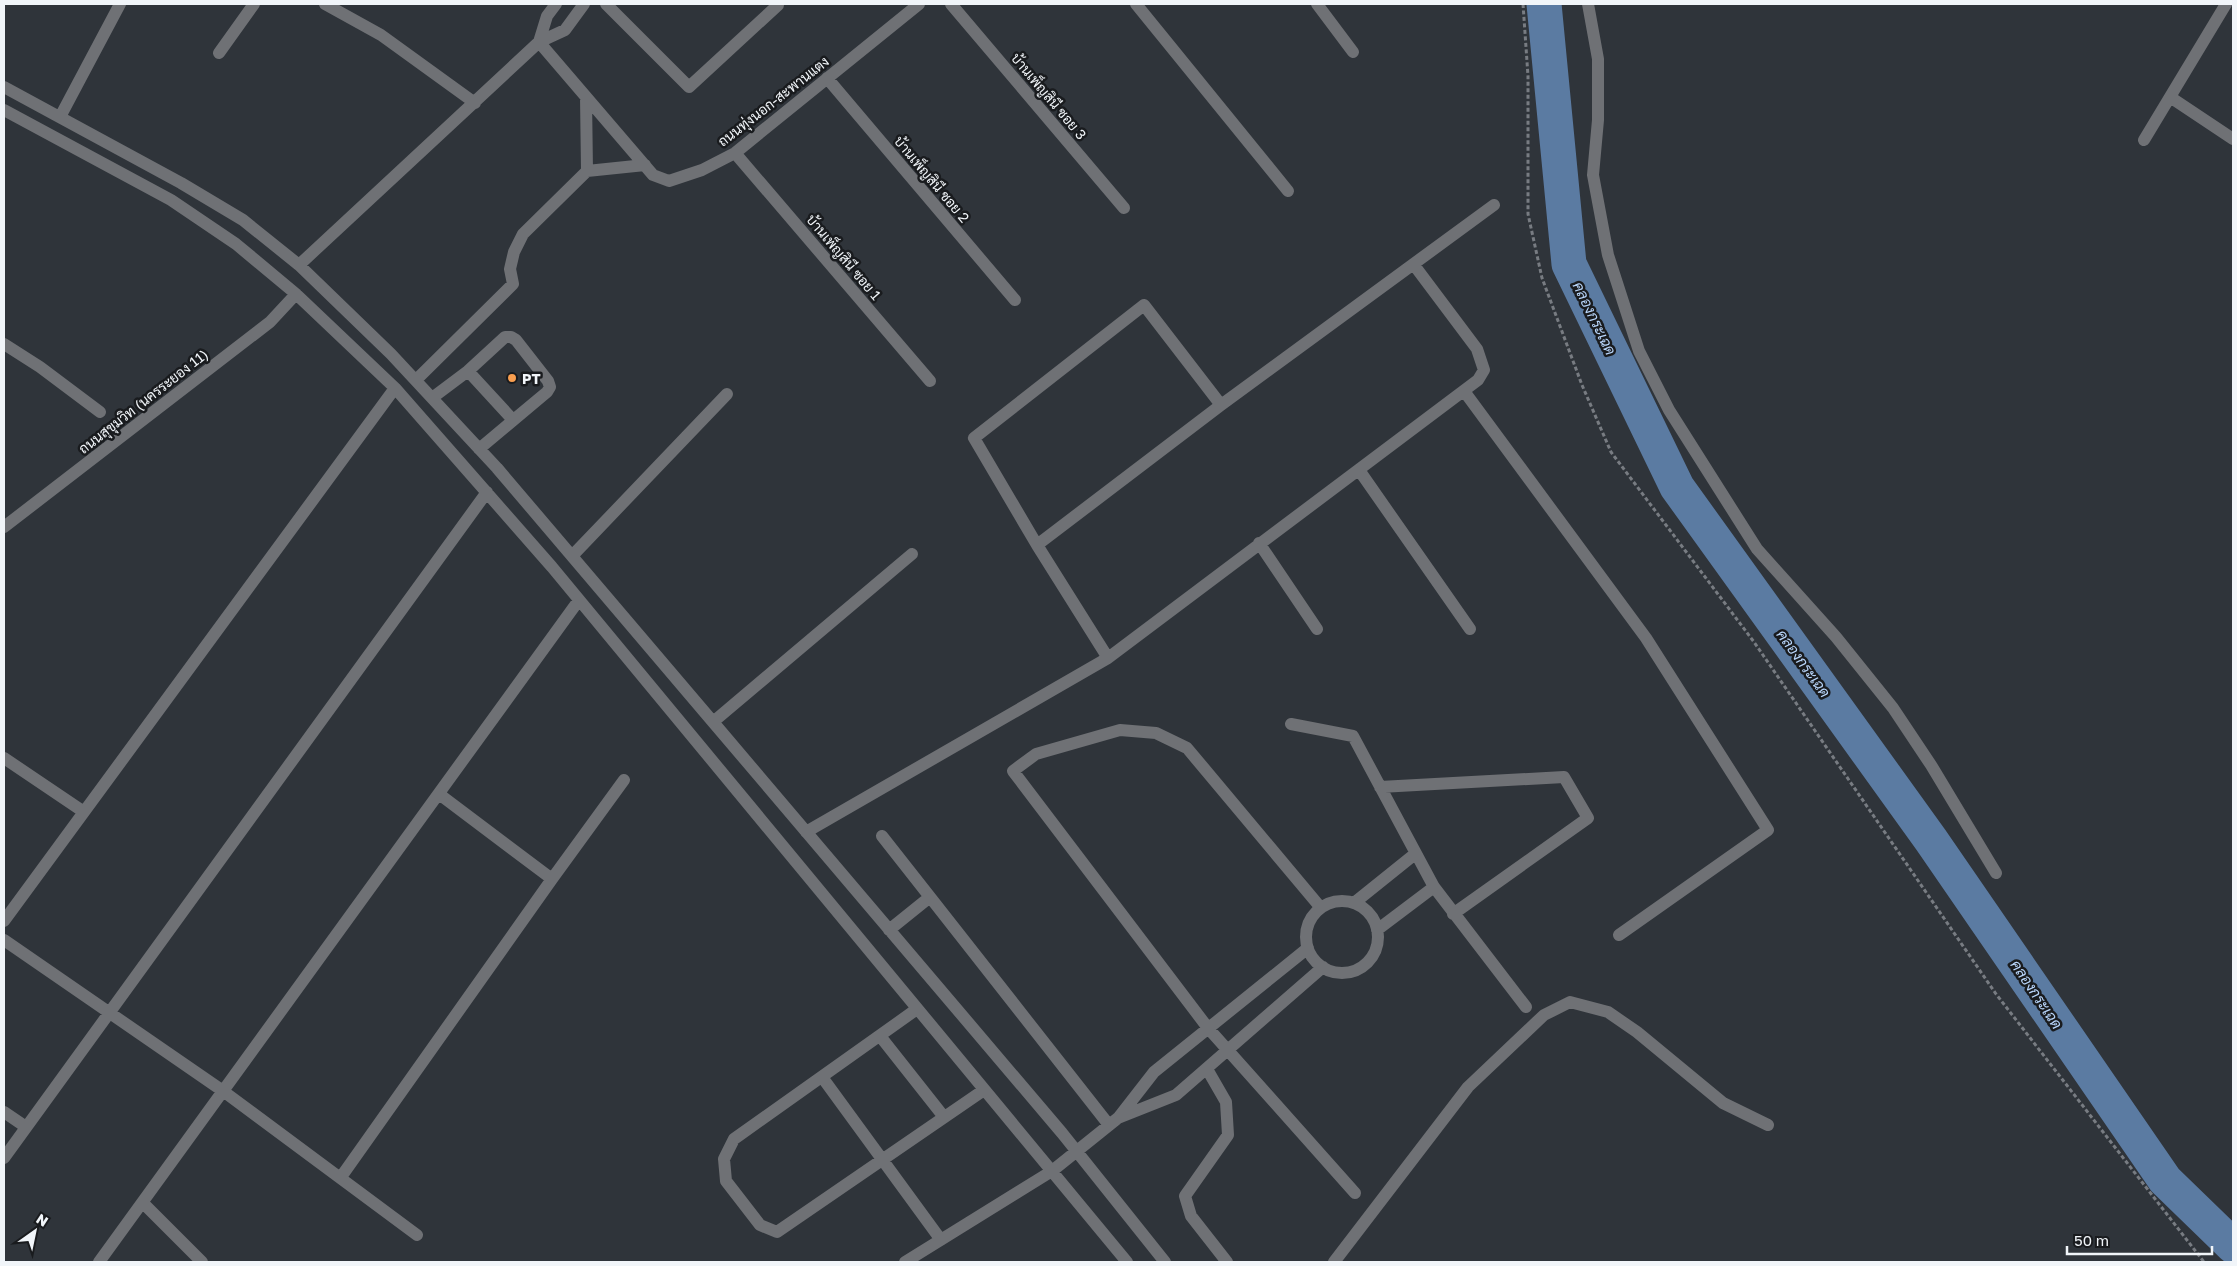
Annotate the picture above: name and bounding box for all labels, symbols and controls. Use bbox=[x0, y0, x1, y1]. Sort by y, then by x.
street label: บ้านเพ็ญสินี ซอย 3 bbox=[1007, 49, 1090, 143]
street label: ถนนทุ่งนอก-สะพานแตง bbox=[714, 52, 833, 151]
street label: บ้านเพ็ญสินี ซอย 2 bbox=[890, 132, 973, 226]
street label: บ้านเพ็ญสินี ซอย 1 bbox=[803, 211, 885, 304]
water label: คลองกระเฉด bbox=[1570, 278, 1621, 358]
street label: ถนนสุขุมวิท (นครระยอง 11) bbox=[75, 345, 212, 458]
place label: PT bbox=[522, 370, 541, 387]
marker: PT bbox=[506, 372, 518, 384]
water label: คลองกระเฉด bbox=[1773, 626, 1835, 700]
water label: คลองกระเฉด bbox=[2007, 956, 2067, 1032]
north arrow bbox=[10, 1206, 60, 1256]
text: N bbox=[33, 1210, 51, 1230]
scale bar bbox=[2067, 1224, 2212, 1256]
text: 50 m bbox=[2074, 1231, 2109, 1249]

